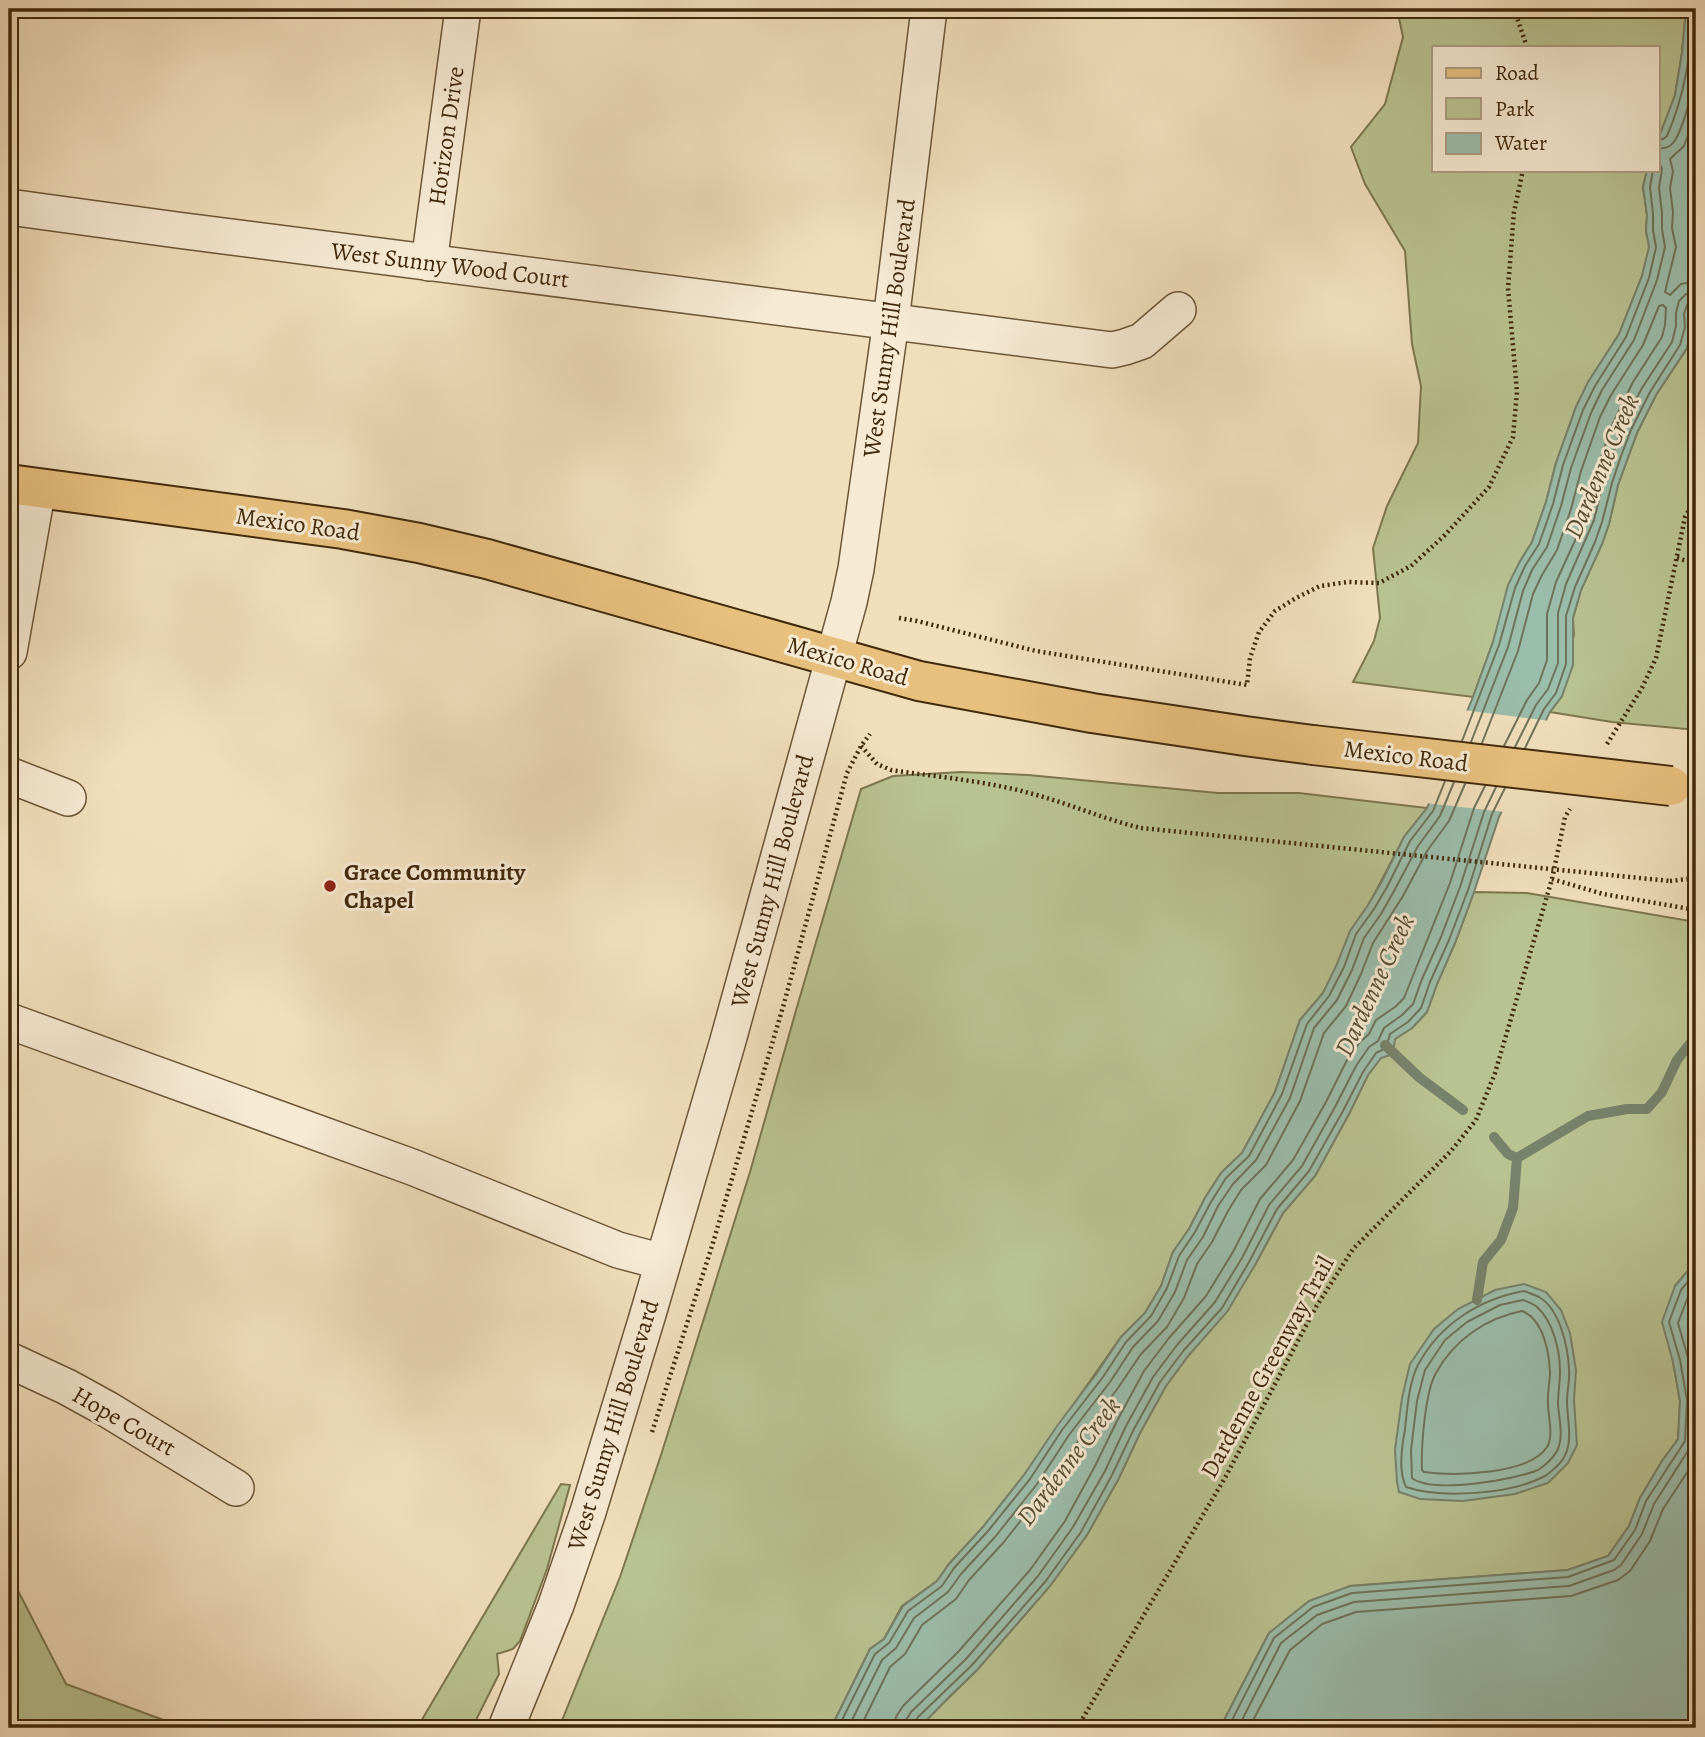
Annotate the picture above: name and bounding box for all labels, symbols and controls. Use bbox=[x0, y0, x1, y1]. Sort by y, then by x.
legend bbox=[1432, 46, 1660, 172]
text: Road bbox=[1495, 59, 1539, 87]
street label: Horizon Drive bbox=[420, 64, 472, 208]
text: Park bbox=[1495, 95, 1535, 123]
text: Water bbox=[1494, 129, 1547, 157]
street label: West Sunny Hill Boulevard bbox=[855, 197, 923, 460]
street label: West Sunny Wood Court bbox=[328, 234, 571, 295]
water label: Dardenne Creek bbox=[1555, 389, 1648, 544]
street label: Mexico Road bbox=[234, 499, 362, 549]
street label: Mexico Road bbox=[784, 628, 912, 694]
street label: Mexico Road bbox=[1342, 733, 1470, 779]
street label: West Sunny Hill Boulevard bbox=[723, 751, 821, 1012]
place label: Grace Community Chapel bbox=[344, 856, 526, 916]
marker: Grace Community Chapel bbox=[322, 878, 338, 894]
water label: Dardenne Creek bbox=[1326, 908, 1423, 1062]
street label: Dardenne Greenway Trail bbox=[1193, 1250, 1341, 1484]
street label: West Sunny Hill Boulevard bbox=[559, 1296, 666, 1555]
street label: Hope Court bbox=[66, 1379, 182, 1463]
water label: Dardenne Creek bbox=[1008, 1390, 1128, 1533]

